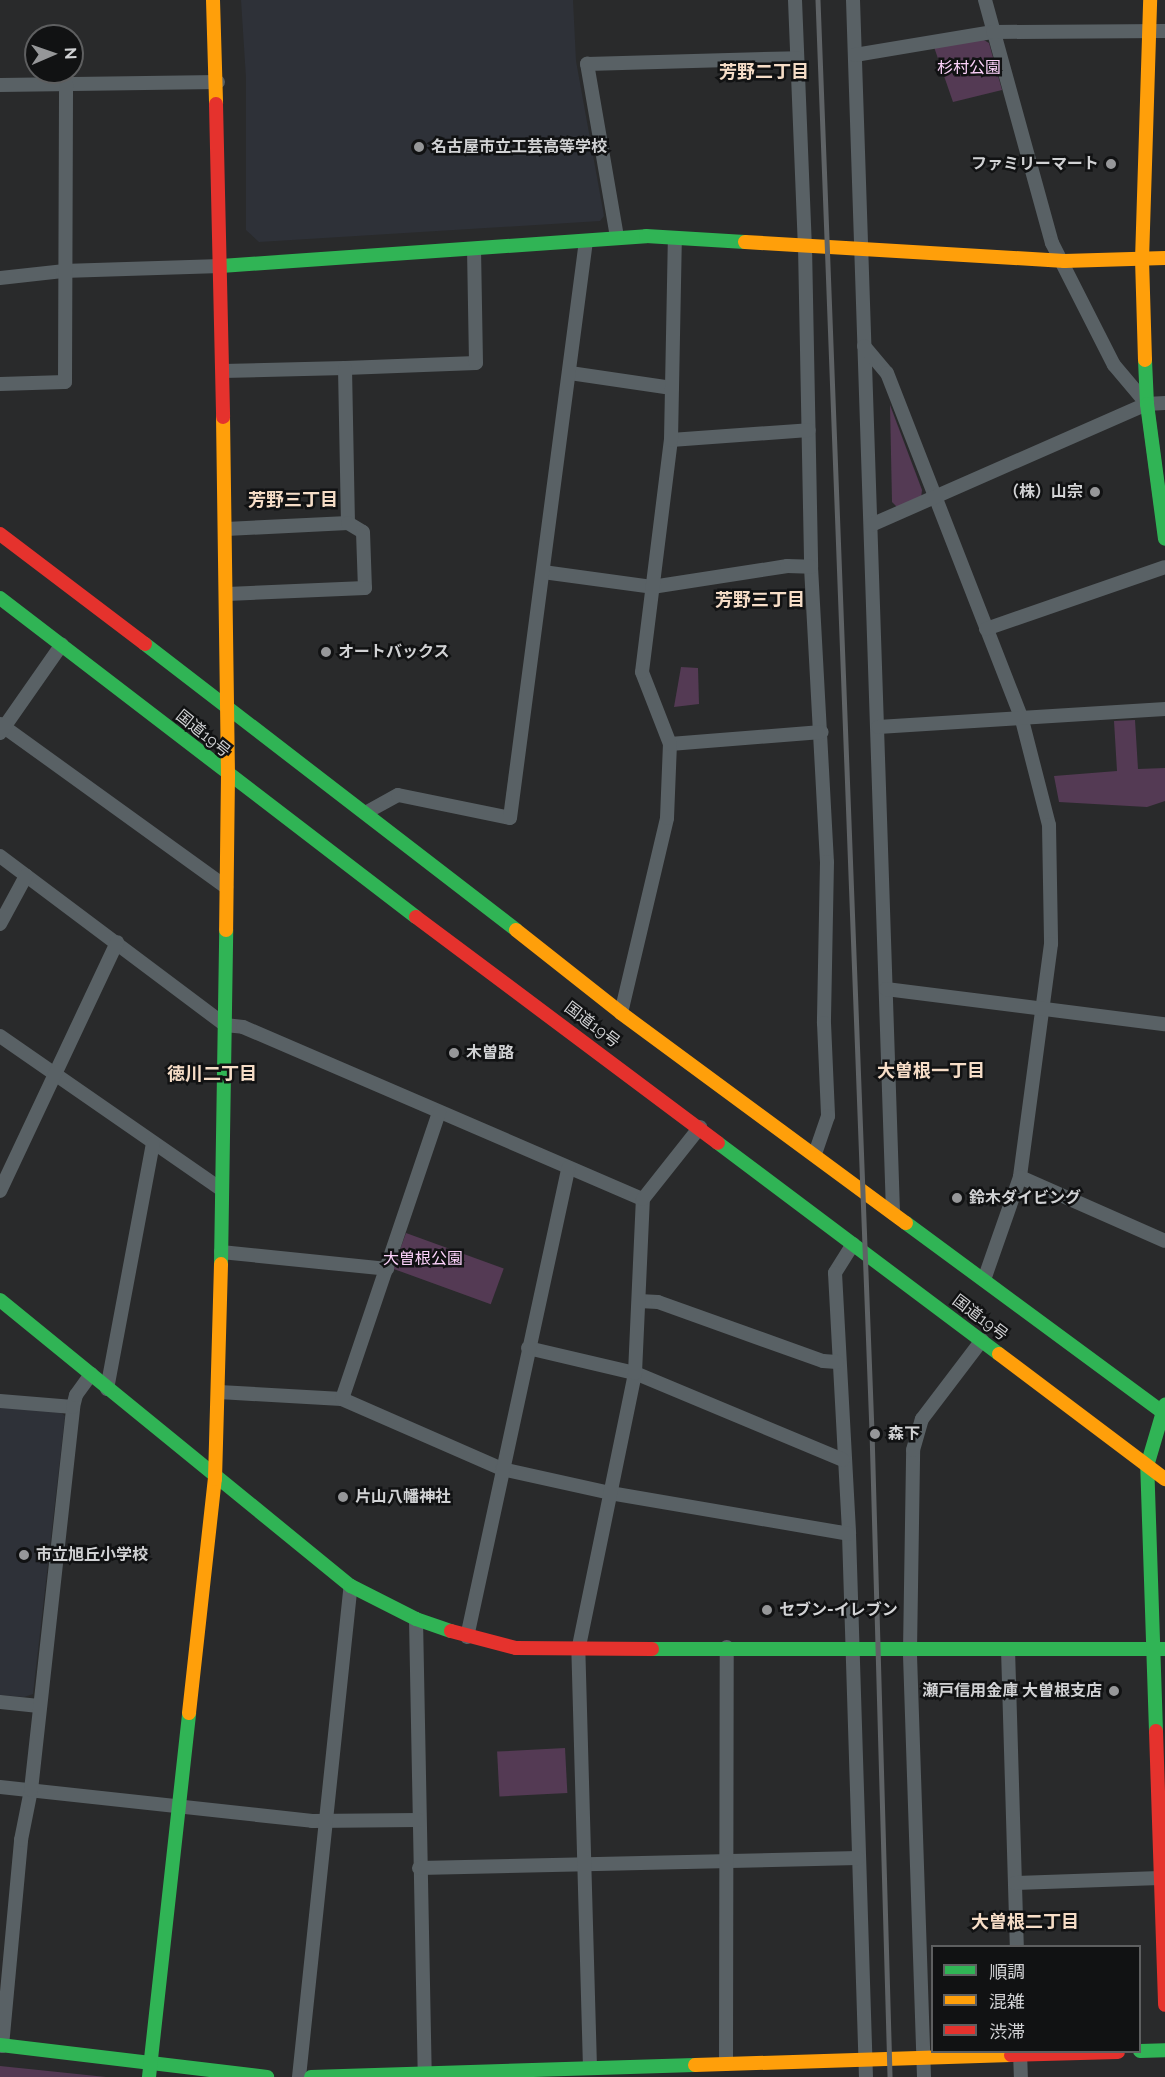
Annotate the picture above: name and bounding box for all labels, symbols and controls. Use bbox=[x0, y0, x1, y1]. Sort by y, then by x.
north arrow bbox=[24, 24, 84, 84]
text: N bbox=[61, 47, 80, 60]
park label: 杉村公園 bbox=[937, 58, 1001, 78]
district label: 芳野二丁目 bbox=[719, 61, 809, 83]
place label: 名古屋市立工芸高等学校 bbox=[431, 137, 607, 157]
marker: 名古屋市立工芸高等学校 bbox=[412, 140, 426, 154]
place label: ファミリーマート bbox=[971, 154, 1099, 174]
marker: ファミリーマート bbox=[1104, 157, 1118, 171]
place label: （株）山宗 bbox=[1003, 482, 1083, 502]
marker: （株）山宗 bbox=[1088, 485, 1102, 499]
district label: 芳野三丁目 bbox=[248, 489, 338, 511]
district label: 芳野三丁目 bbox=[715, 589, 805, 611]
place label: オートバックス bbox=[338, 642, 450, 662]
marker: オートバックス bbox=[319, 645, 333, 659]
street label: 国道19号 bbox=[172, 706, 234, 762]
street label: 国道19号 bbox=[561, 998, 623, 1052]
place label: 木曽路 bbox=[466, 1043, 514, 1063]
marker: 木曽路 bbox=[447, 1046, 461, 1060]
district label: 大曽根一丁目 bbox=[877, 1060, 985, 1082]
district label: 徳川二丁目 bbox=[167, 1063, 257, 1085]
place label: 鈴木ダイビング bbox=[969, 1188, 1081, 1208]
marker: 鈴木ダイビング bbox=[950, 1191, 964, 1205]
park label: 大曽根公園 bbox=[383, 1249, 463, 1269]
street label: 国道19号 bbox=[949, 1291, 1011, 1345]
place label: 森下 bbox=[888, 1424, 920, 1444]
marker: 森下 bbox=[866, 1425, 884, 1443]
place label: 片山八幡神社 bbox=[355, 1487, 451, 1507]
marker: 片山八幡神社 bbox=[336, 1490, 350, 1504]
place label: 市立旭丘小学校 bbox=[36, 1545, 148, 1565]
marker: 市立旭丘小学校 bbox=[17, 1548, 31, 1562]
place label: セブン-イレブン bbox=[779, 1600, 898, 1620]
marker: セブン-イレブン bbox=[760, 1603, 774, 1617]
place label: 瀬戸信用金庫 大曽根支店 bbox=[922, 1681, 1102, 1701]
marker: 瀬戸信用金庫 大曽根支店 bbox=[1107, 1684, 1121, 1698]
district label: 大曽根二丁目 bbox=[971, 1911, 1079, 1933]
legend bbox=[931, 1945, 1141, 2053]
text: 順調 bbox=[989, 1961, 1025, 1982]
text: 混雑 bbox=[989, 1991, 1025, 2012]
text: 渋滞 bbox=[989, 2021, 1025, 2042]

